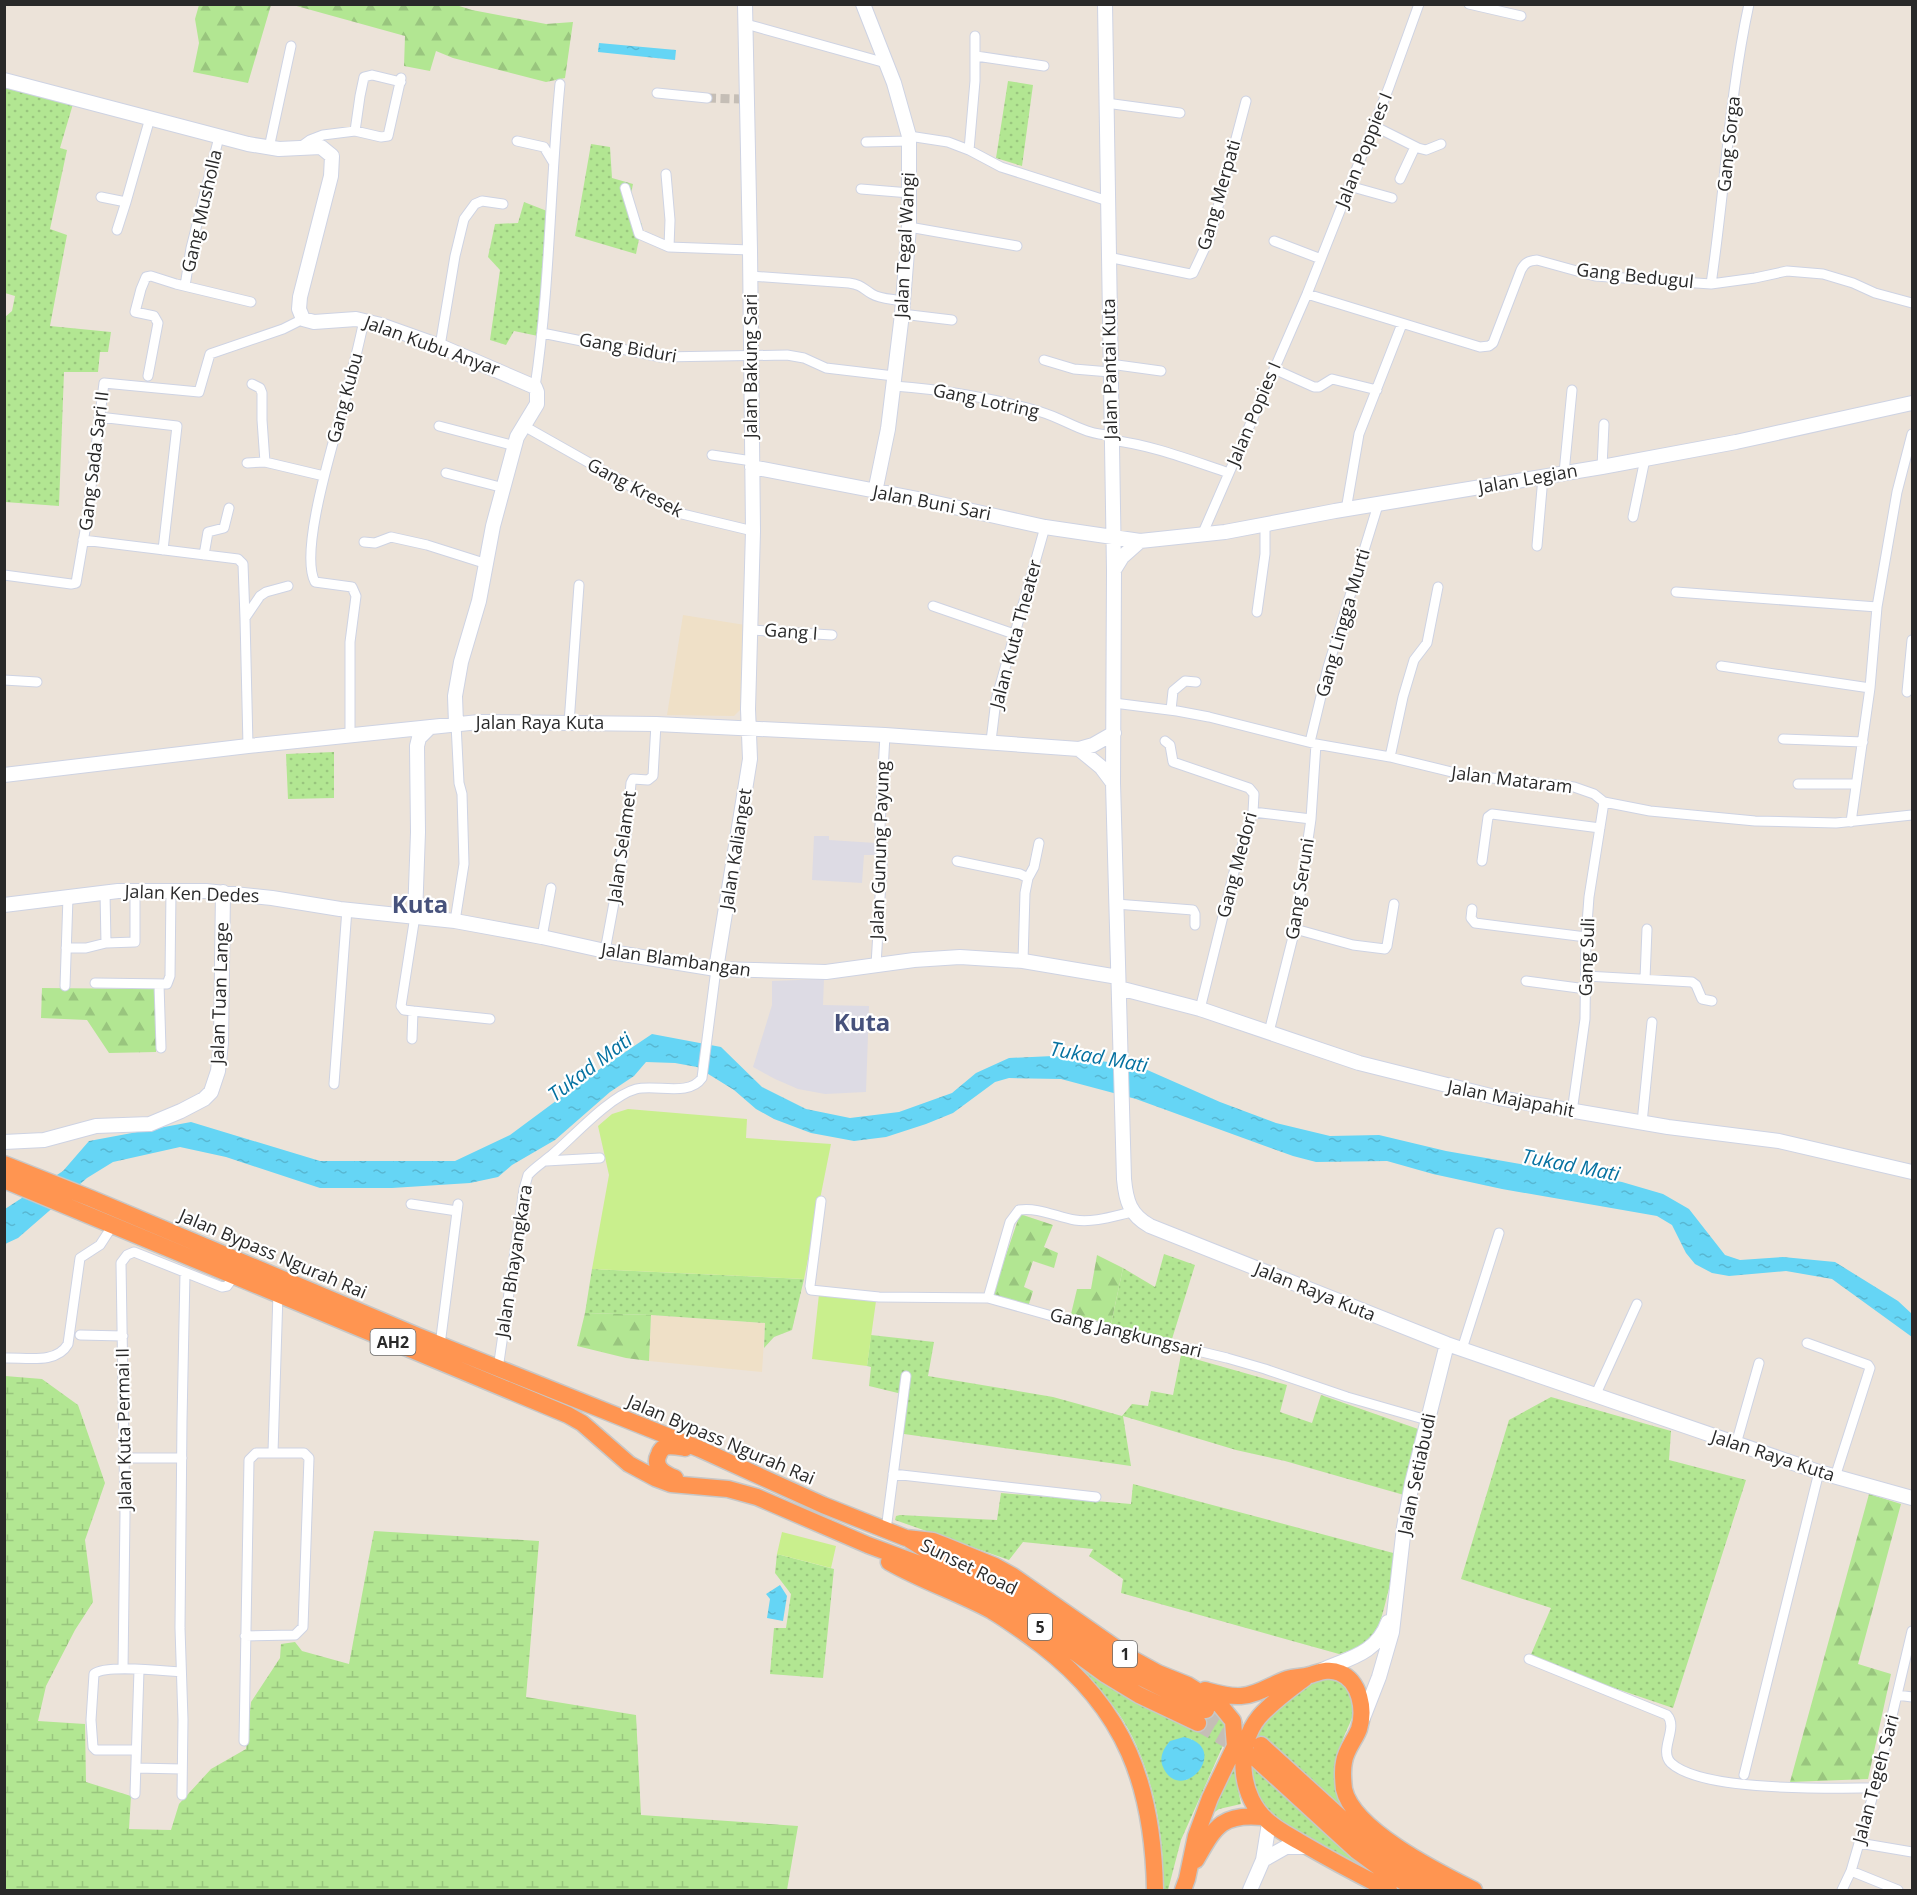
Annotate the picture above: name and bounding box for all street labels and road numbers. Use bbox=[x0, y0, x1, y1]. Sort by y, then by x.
street label: Jalan Poppies I bbox=[1328, 89, 1397, 212]
street label: Gang Sorga bbox=[1711, 95, 1745, 193]
street label: Gang Merpati bbox=[1191, 137, 1245, 253]
street label: Gang Musholla bbox=[175, 147, 227, 275]
street label: Jalan Tegal Wangi bbox=[888, 171, 920, 321]
street label: Gang Bedugul bbox=[1575, 257, 1695, 293]
street label: Jalan Bakung Sari bbox=[738, 294, 762, 440]
street label: Jalan Pantai Kuta bbox=[1096, 298, 1122, 442]
street label: Jalan Kubu Anyar bbox=[359, 309, 504, 381]
street label: Gang Biduri bbox=[577, 327, 679, 367]
street label: Gang Kubu bbox=[320, 350, 368, 446]
street label: Jalan Popies I bbox=[1220, 358, 1286, 471]
street label: Gang Lotring bbox=[931, 377, 1042, 423]
street label: Gang Sada Sari II bbox=[73, 390, 113, 532]
street label: Gang Kresek bbox=[583, 452, 688, 523]
street label: Jalan Legian bbox=[1475, 458, 1579, 499]
street label: Jalan Buni Sari bbox=[869, 478, 993, 525]
street label: Gang Lingga Murti bbox=[1309, 546, 1375, 700]
street label: Jalan Kuta Theater bbox=[983, 556, 1047, 713]
street label: Gang I bbox=[763, 617, 819, 645]
street label: Jalan Raya Kuta bbox=[474, 710, 604, 734]
street label: Jalan Mataram bbox=[1448, 759, 1574, 798]
street label: Jalan Gunung Payung bbox=[864, 760, 894, 942]
street label: Jalan Kalianget bbox=[713, 786, 756, 913]
street label: Jalan Selamet bbox=[601, 789, 641, 906]
street label: Gang Medori bbox=[1210, 809, 1262, 920]
street label: Gang Seruni bbox=[1279, 836, 1319, 941]
street label: Jalan Ken Dedes bbox=[122, 879, 260, 907]
street label: Gang Suli bbox=[1573, 917, 1599, 997]
street label: Jalan Tuan Lange bbox=[204, 922, 233, 1066]
street label: Jalan Blambangan bbox=[598, 936, 752, 981]
street label: Jalan Majapahit bbox=[1444, 1074, 1577, 1122]
street label: Jalan Bhayangkara bbox=[489, 1183, 537, 1341]
street label: Jalan Bypass Ngurah Rai bbox=[174, 1202, 371, 1304]
street label: Jalan Raya Kuta bbox=[1250, 1255, 1379, 1326]
street label: Gang Jangkungsari bbox=[1048, 1302, 1205, 1363]
road number: AH2 bbox=[370, 1329, 416, 1355]
street label: Jalan Kuta Permai II bbox=[110, 1348, 136, 1512]
street label: Jalan Bypass Ngurah Rai bbox=[622, 1388, 819, 1490]
street label: Jalan Setiabudi bbox=[1391, 1411, 1441, 1539]
street label: Jalan Raya Kuta bbox=[1707, 1423, 1838, 1486]
street label: Sunset Road bbox=[917, 1532, 1022, 1600]
road number: 5 bbox=[1028, 1614, 1052, 1640]
road number: 1 bbox=[1113, 1641, 1137, 1667]
street label: Jalan Tegeh Sari bbox=[1846, 1712, 1904, 1848]

